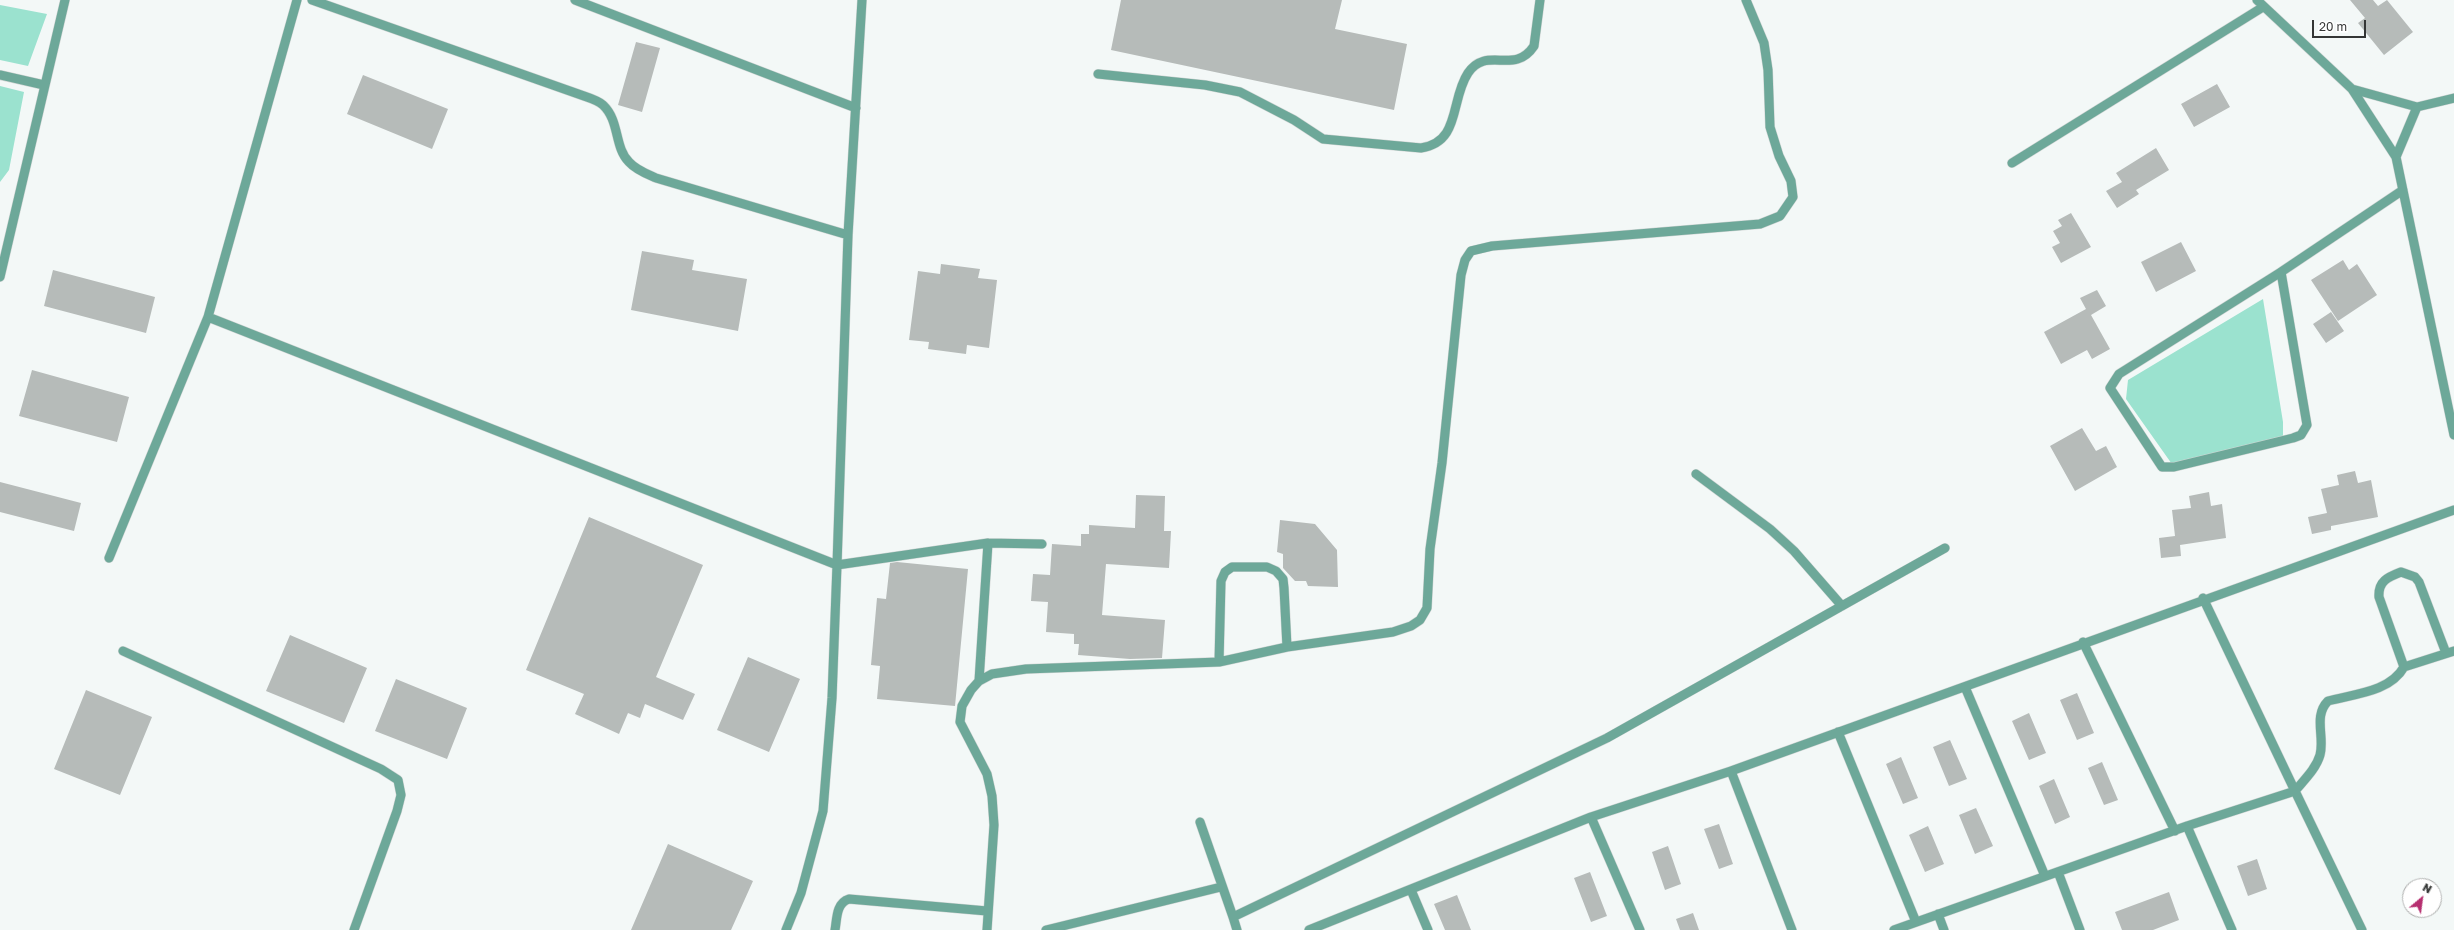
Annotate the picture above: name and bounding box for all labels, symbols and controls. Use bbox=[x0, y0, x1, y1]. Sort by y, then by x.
scale bar bbox=[2314, 12, 2368, 38]
text: 20 m bbox=[2319, 19, 2347, 34]
north arrow bbox=[2402, 878, 2442, 918]
text: N bbox=[2421, 880, 2434, 896]

